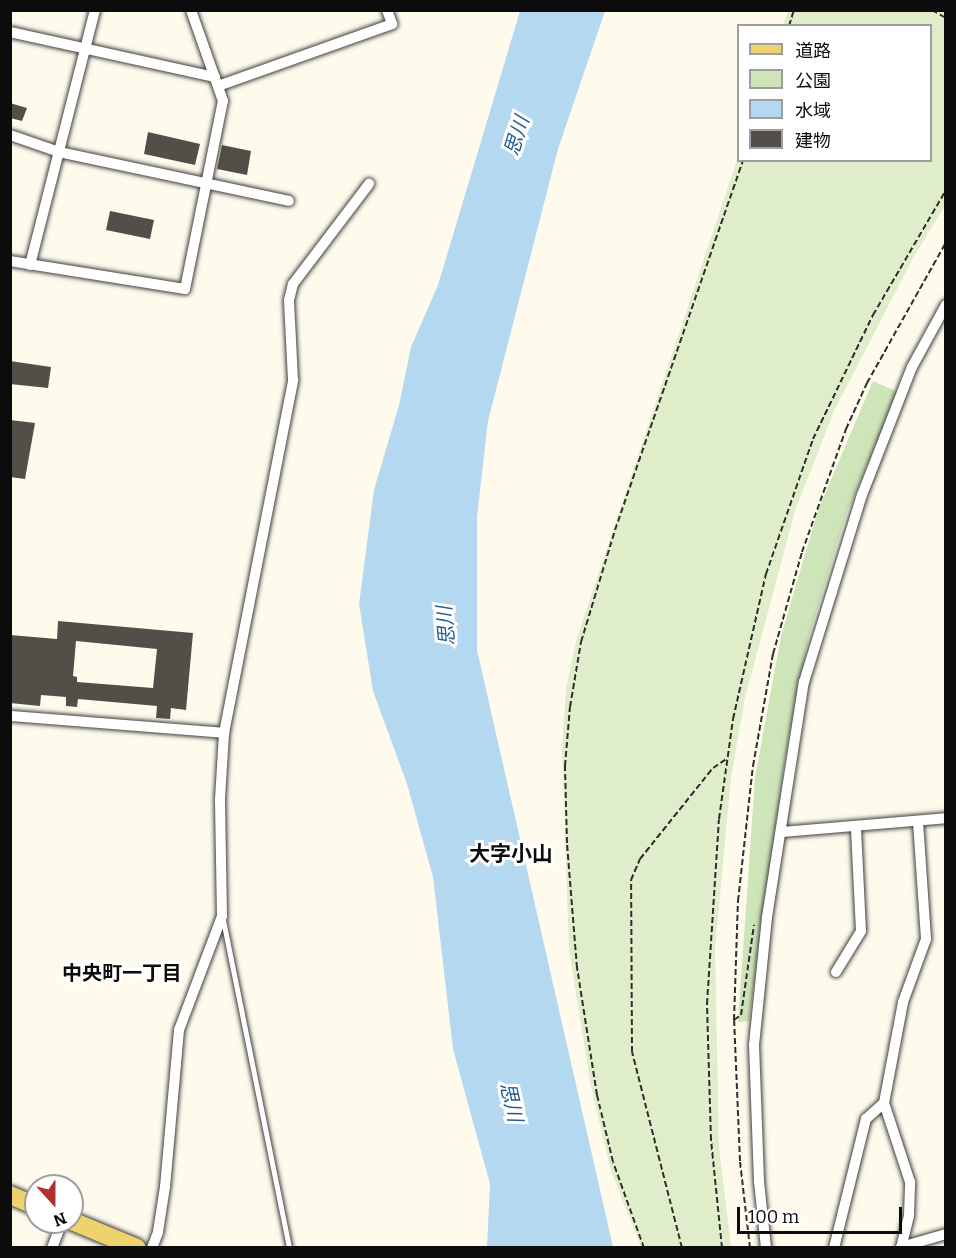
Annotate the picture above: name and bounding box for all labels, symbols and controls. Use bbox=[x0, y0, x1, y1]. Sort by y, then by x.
legend bbox=[737, 24, 932, 162]
text: 道路 bbox=[795, 40, 831, 62]
text: 公園 bbox=[795, 70, 831, 92]
text: 水域 bbox=[795, 100, 831, 122]
water label: 思川 bbox=[500, 113, 534, 159]
text: 建物 bbox=[795, 130, 831, 152]
water label: 思川 bbox=[432, 605, 460, 647]
district label: 大字小山 bbox=[469, 841, 553, 867]
district label: 中央町一丁目 bbox=[62, 961, 182, 985]
water label: 思川 bbox=[495, 1080, 527, 1124]
north arrow bbox=[24, 1174, 84, 1234]
scale bar bbox=[740, 1195, 905, 1233]
text: 100 m bbox=[748, 1206, 799, 1228]
text: N bbox=[51, 1208, 69, 1230]

